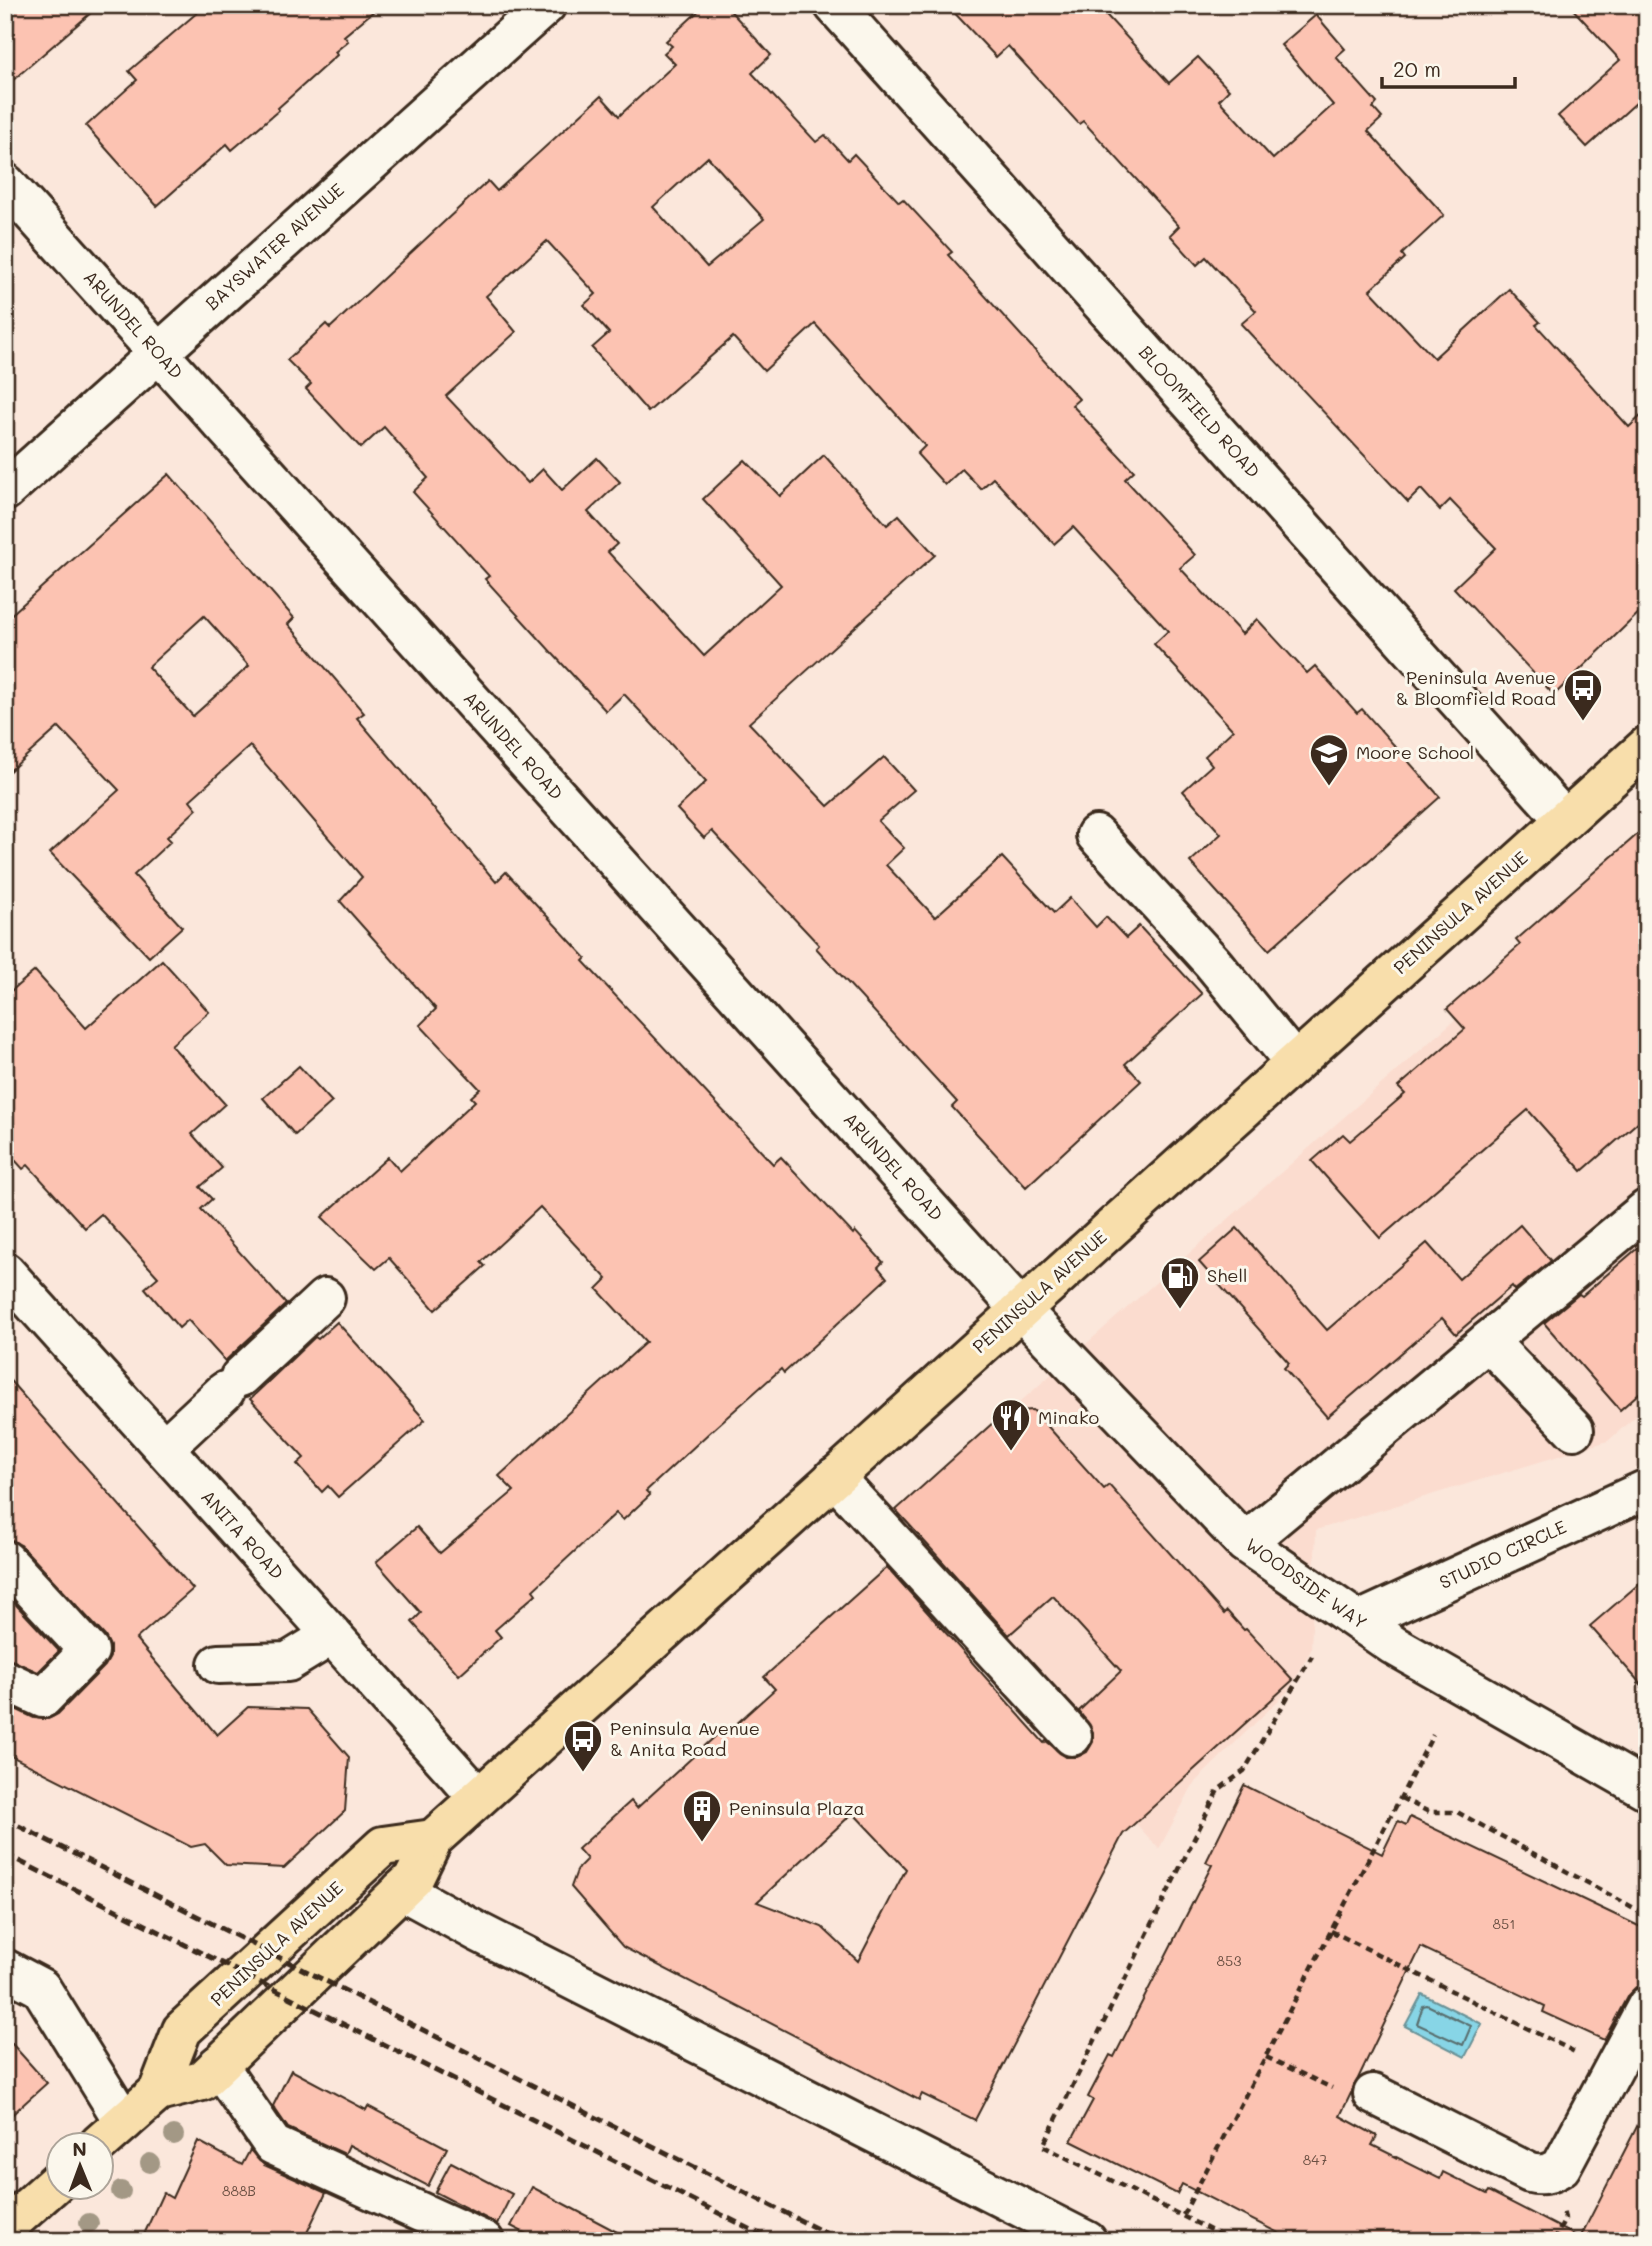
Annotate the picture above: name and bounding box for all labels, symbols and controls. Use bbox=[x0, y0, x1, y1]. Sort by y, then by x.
scale bar bbox=[1382, 46, 1516, 90]
text: 20 m bbox=[1393, 55, 1441, 82]
street label: BAYSWATER AVENUE bbox=[200, 178, 349, 315]
street label: ARUNDEL ROAD bbox=[79, 265, 189, 384]
street label: BLOOMFIELD ROAD bbox=[1134, 340, 1266, 483]
place label: Peninsula Avenue & Bloomfield Road bbox=[1396, 665, 1556, 710]
bus stop icon: Peninsula Avenue & Bloomfield Road bbox=[1562, 667, 1604, 722]
street label: ARUNDEL ROAD bbox=[459, 686, 569, 805]
school or university icon: Moore School bbox=[1308, 732, 1350, 787]
place label: Moore School bbox=[1356, 740, 1474, 764]
street label: PENINSULA AVENUE bbox=[1388, 846, 1533, 979]
street label: ARUNDEL ROAD bbox=[839, 1107, 949, 1226]
street label: PENINSULA AVENUE bbox=[967, 1225, 1112, 1358]
fuel station icon: Shell bbox=[1159, 1255, 1201, 1310]
place label: Shell bbox=[1207, 1263, 1247, 1287]
restaurant icon: Minako bbox=[990, 1397, 1032, 1452]
place label: Minako bbox=[1038, 1405, 1100, 1429]
street label: ANITA ROAD bbox=[196, 1485, 289, 1584]
street label: STUDIO CIRCLE bbox=[1435, 1514, 1570, 1594]
street label: WOODSIDE WAY bbox=[1241, 1532, 1372, 1634]
place label: Peninsula Avenue & Anita Road bbox=[610, 1716, 760, 1761]
bus stop icon: Peninsula Avenue & Anita Road bbox=[562, 1718, 604, 1773]
building icon: Peninsula Plaza bbox=[681, 1788, 723, 1843]
place label: Peninsula Plaza bbox=[729, 1796, 865, 1820]
street label: PENINSULA AVENUE bbox=[205, 1876, 348, 2011]
house number: 851 bbox=[1493, 1914, 1515, 1933]
house number: 853 bbox=[1217, 1951, 1241, 1970]
north arrow bbox=[46, 2130, 116, 2200]
text: N bbox=[72, 2136, 87, 2161]
house number: 847 bbox=[1303, 2150, 1327, 2169]
house number: 888B bbox=[222, 2181, 256, 2200]

